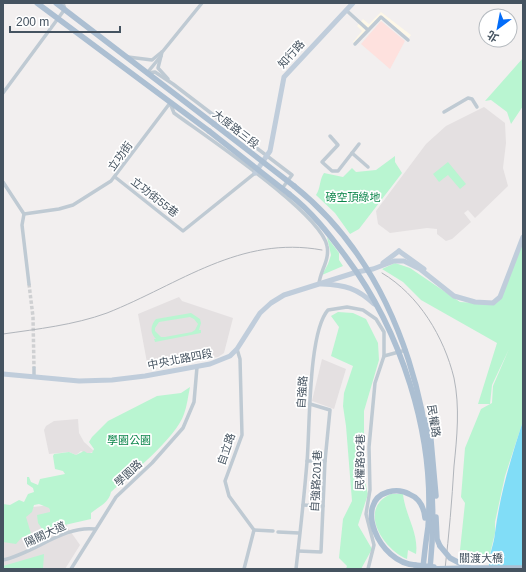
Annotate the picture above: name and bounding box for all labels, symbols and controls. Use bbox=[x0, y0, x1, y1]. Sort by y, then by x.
scale bar bbox=[10, 8, 120, 34]
north arrow bbox=[478, 8, 518, 48]
text: 200 m bbox=[16, 15, 49, 29]
text: 北 bbox=[485, 28, 501, 44]
street label: 知行路 bbox=[276, 38, 306, 70]
street label: 大度路三段 bbox=[211, 107, 261, 151]
street label: 立功街 bbox=[105, 139, 135, 173]
street label: 立功街55巷 bbox=[129, 175, 181, 219]
park label: 磅空頂綠地 bbox=[326, 191, 381, 203]
street label: 中央北路四段 bbox=[146, 347, 214, 371]
street label: 自強路 bbox=[295, 375, 309, 409]
street label: 民權路 bbox=[425, 404, 443, 438]
street label: 自立路 bbox=[215, 431, 237, 467]
park label: 學園公園 bbox=[107, 434, 151, 446]
street label: 民權路92巷 bbox=[354, 434, 366, 490]
street label: 自強路201巷 bbox=[308, 450, 324, 512]
street label: 學園路 bbox=[112, 457, 144, 489]
street label: 陽關大道 bbox=[23, 519, 67, 549]
street label: 關渡大橋 bbox=[459, 552, 503, 564]

